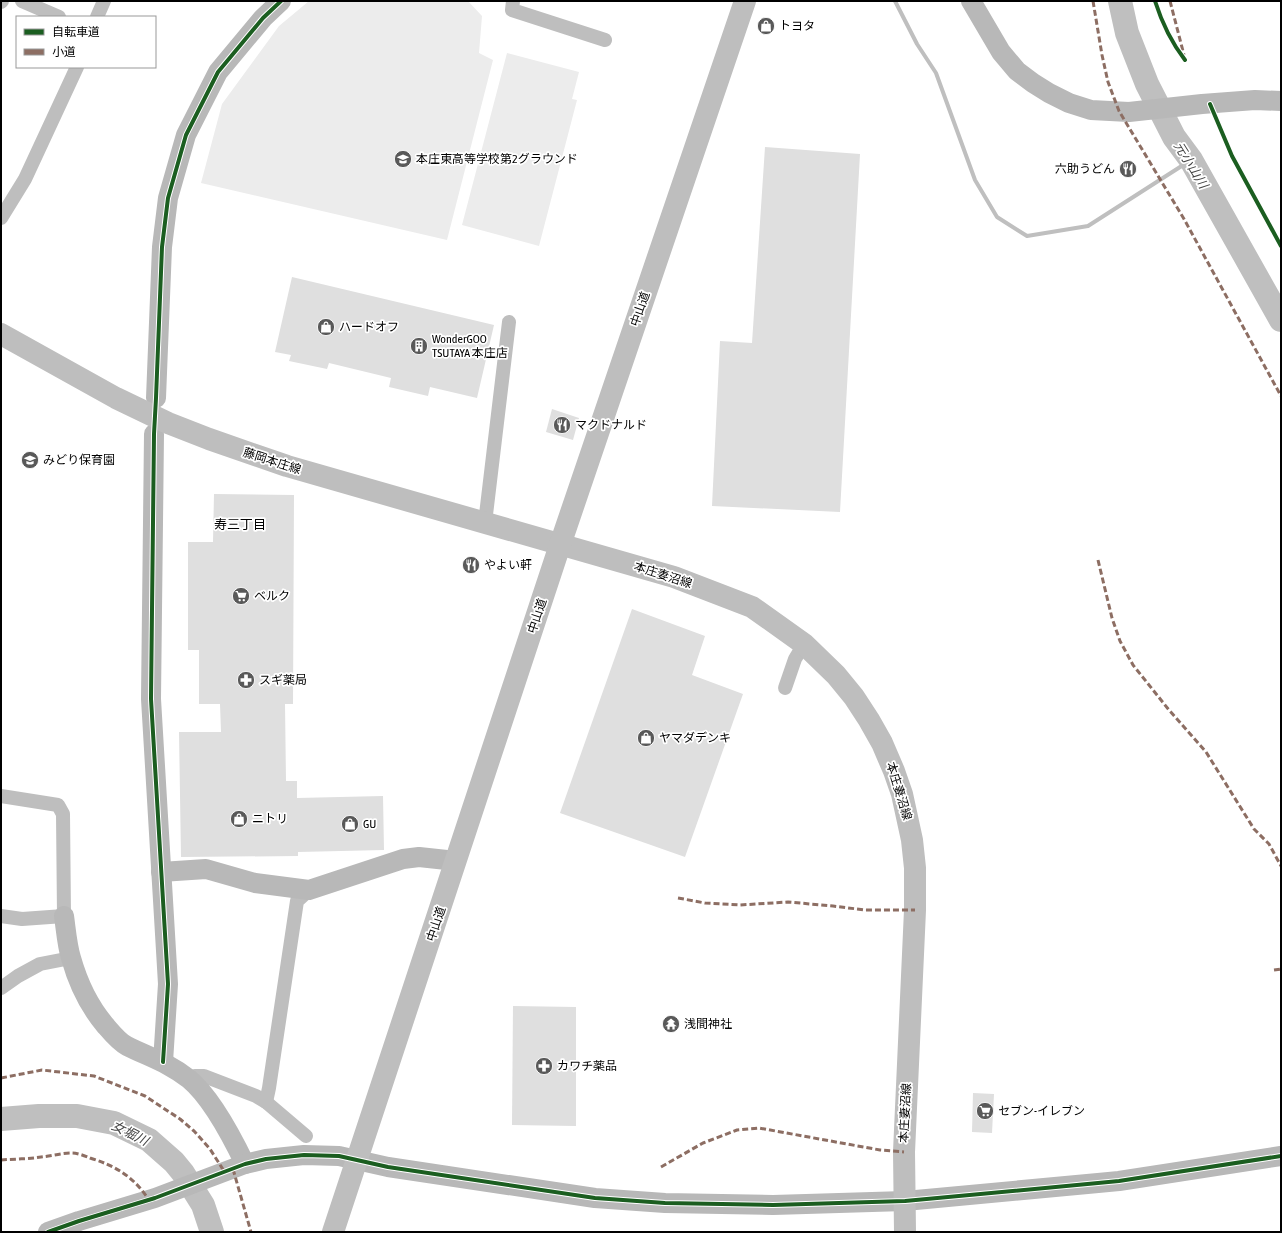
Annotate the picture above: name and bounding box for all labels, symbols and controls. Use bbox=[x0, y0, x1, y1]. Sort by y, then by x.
legend bbox=[16, 16, 156, 68]
shop icon: トヨタ bbox=[756, 16, 776, 36]
place label: トヨタ bbox=[779, 19, 815, 33]
text: 自転車道 bbox=[52, 25, 100, 39]
text: 小道 bbox=[52, 45, 76, 59]
water label: 元小山川 bbox=[1171, 139, 1212, 193]
school or university icon: 本庄東高等学校第2グラウンド bbox=[393, 149, 413, 169]
place label: 本庄東高等学校第2グラウンド bbox=[416, 152, 578, 166]
restaurant icon: 六助うどん bbox=[1118, 159, 1138, 179]
place label: 六助うどん bbox=[1055, 162, 1115, 176]
street label: 中山道 bbox=[628, 290, 652, 328]
shop icon: ハードオフ bbox=[316, 317, 336, 337]
place label: ハードオフ bbox=[339, 320, 399, 334]
place label: WonderGOO TSUTAYA 本庄店 bbox=[432, 332, 508, 360]
building icon: WonderGOO TSUTAYA 本庄店 bbox=[409, 336, 429, 356]
restaurant icon: マクドナルド bbox=[552, 415, 572, 435]
place label: マクドナルド bbox=[575, 418, 647, 432]
street label: 藤岡本庄線 bbox=[241, 445, 303, 477]
school or university icon: みどり保育園 bbox=[20, 450, 40, 470]
place label: みどり保育園 bbox=[43, 453, 115, 467]
district label: 寿三丁目 bbox=[214, 517, 266, 532]
restaurant icon: やよい軒 bbox=[461, 555, 481, 575]
place label: やよい軒 bbox=[484, 558, 532, 572]
street label: 本庄妻沼線 bbox=[632, 559, 694, 591]
supermarket icon: ベルク bbox=[231, 586, 251, 606]
place label: ベルク bbox=[254, 589, 290, 603]
street label: 中山道 bbox=[525, 597, 549, 635]
pharmacy icon: スギ薬局 bbox=[236, 670, 256, 690]
place label: スギ薬局 bbox=[259, 673, 307, 687]
shop icon: ヤマダデンキ bbox=[636, 728, 656, 748]
place label: ヤマダデンキ bbox=[659, 731, 731, 745]
street label: 本庄妻沼線 bbox=[884, 760, 914, 822]
shop icon: ニトリ bbox=[229, 809, 249, 829]
place label: ニトリ bbox=[252, 812, 288, 826]
shop icon: GU bbox=[340, 814, 360, 834]
place label: GU bbox=[363, 817, 376, 831]
street label: 中山道 bbox=[424, 905, 448, 943]
temple icon: 浅間神社 bbox=[661, 1014, 681, 1034]
place label: 浅間神社 bbox=[684, 1017, 732, 1031]
pharmacy icon: カワチ薬品 bbox=[534, 1056, 554, 1076]
place label: カワチ薬品 bbox=[557, 1059, 617, 1073]
street label: 本庄妻沼線 bbox=[896, 1083, 914, 1143]
supermarket icon: セブン-イレブン bbox=[975, 1101, 995, 1121]
place label: セブン-イレブン bbox=[998, 1104, 1085, 1118]
water label: 女堀川 bbox=[109, 1117, 153, 1149]

